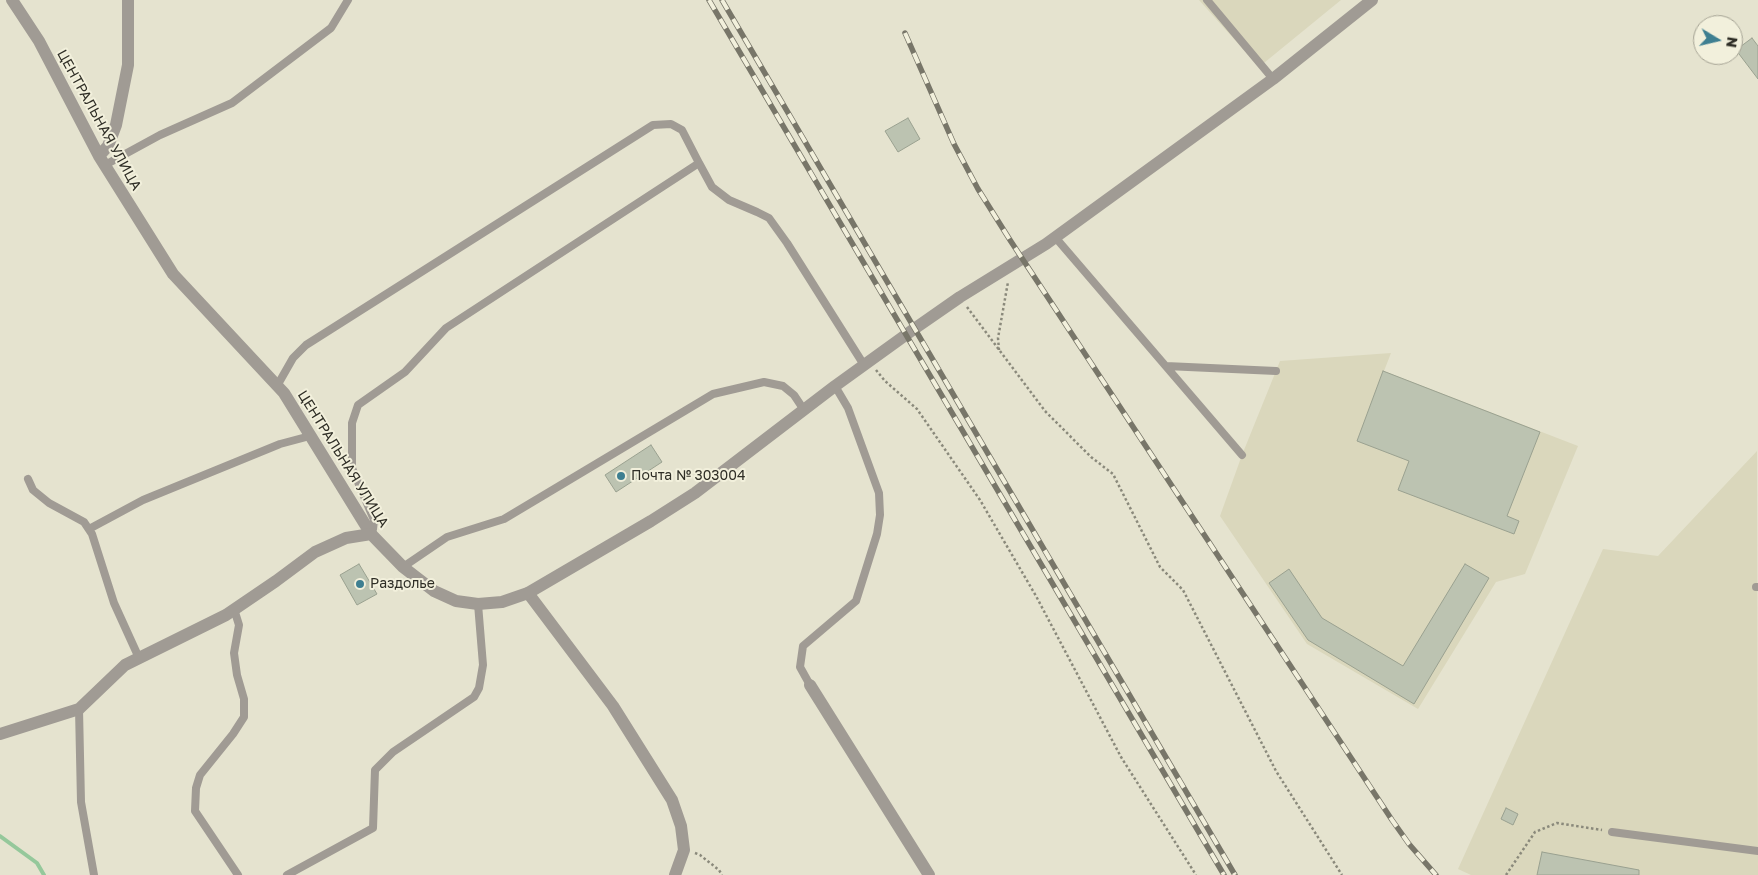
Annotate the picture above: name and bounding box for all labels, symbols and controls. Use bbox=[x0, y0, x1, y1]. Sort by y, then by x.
north arrow bbox=[1693, 15, 1743, 65]
text: N bbox=[1723, 36, 1742, 49]
street label: ЦЕНТРАЛЬНАЯ УЛИЦА bbox=[53, 47, 145, 193]
street label: ЦЕНТРАЛЬНАЯ УЛИЦА bbox=[294, 387, 392, 531]
place label: Почта № 303004 bbox=[631, 468, 745, 484]
marker: Почта № 303004 bbox=[615, 470, 627, 482]
place label: Раздолье bbox=[370, 576, 435, 592]
marker: Раздолье bbox=[354, 578, 366, 590]

